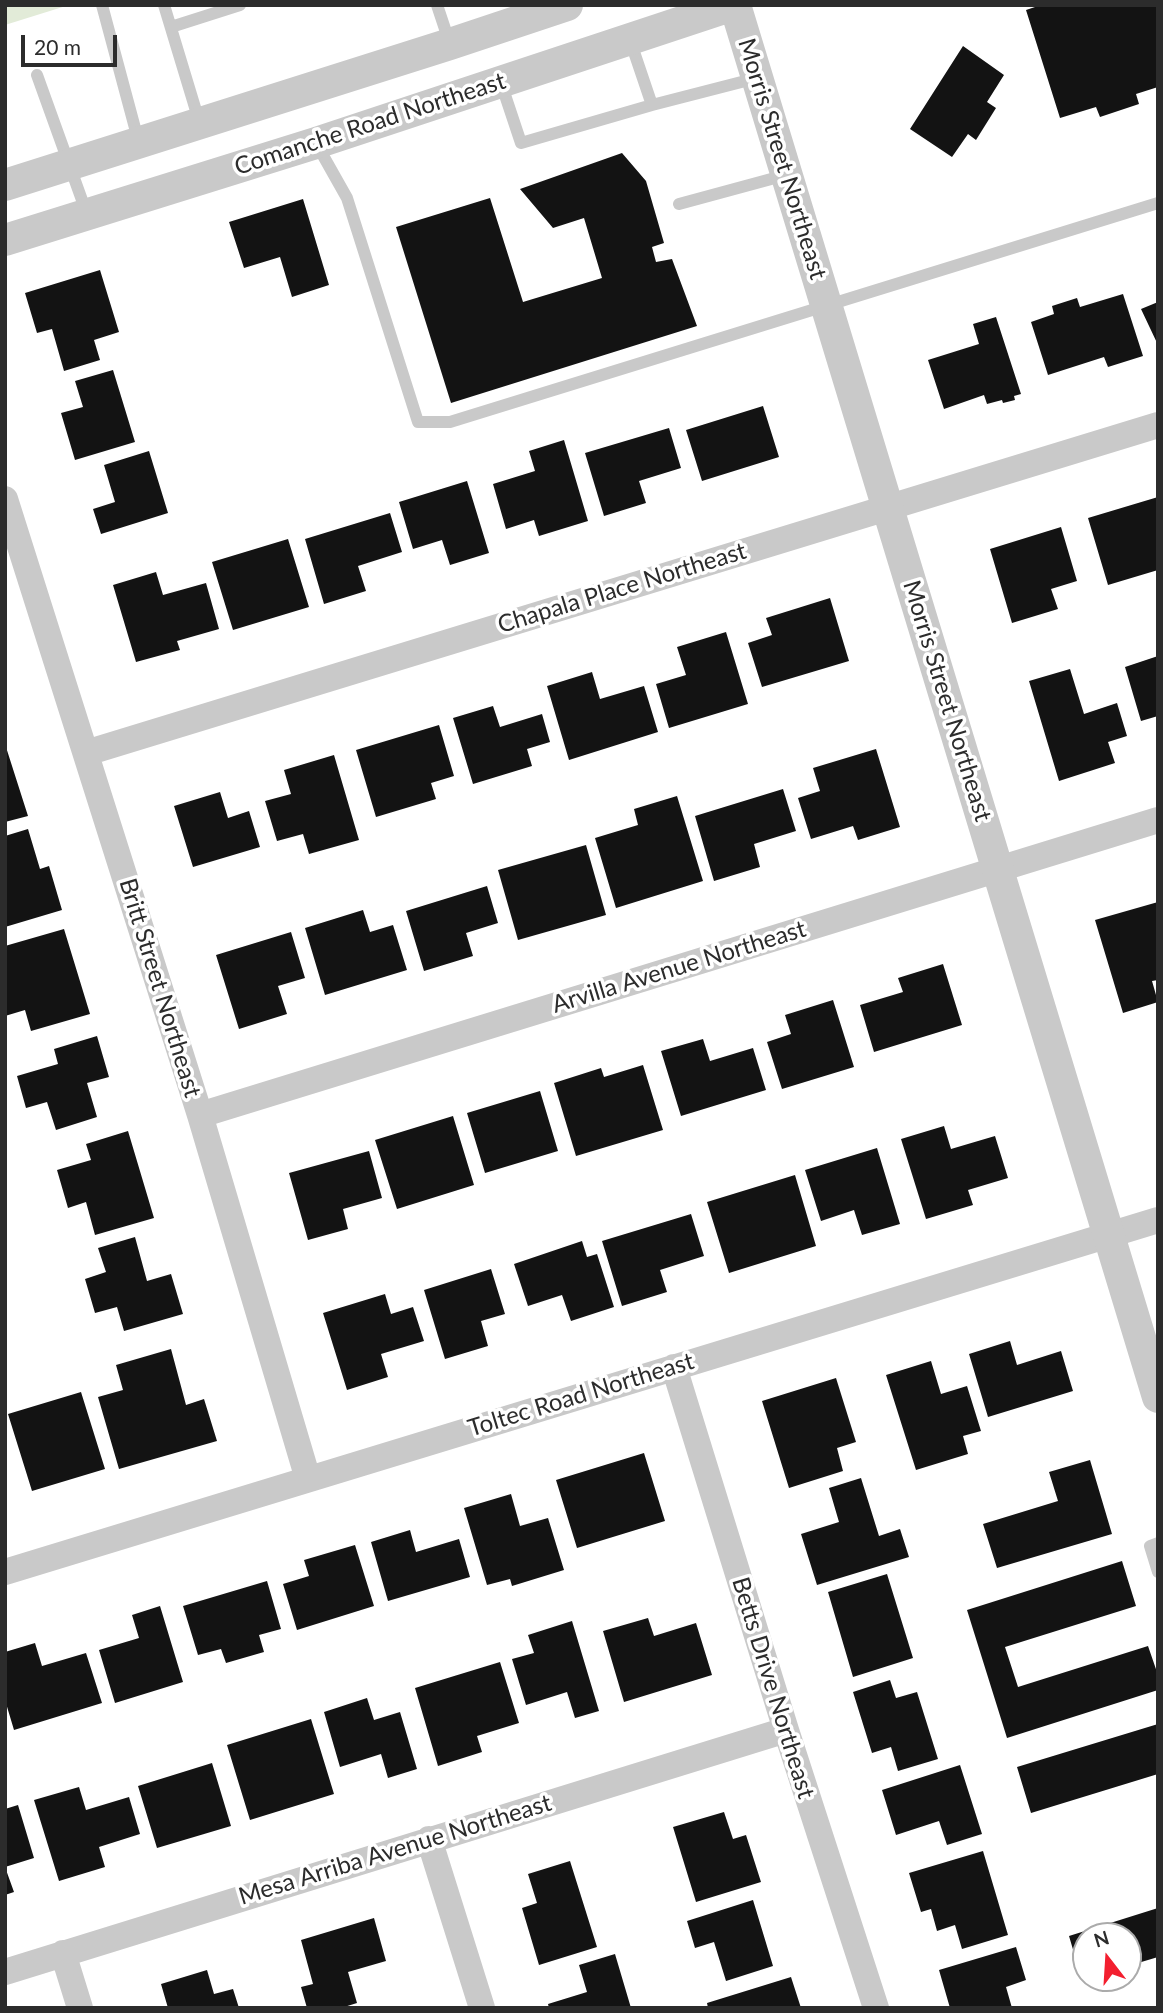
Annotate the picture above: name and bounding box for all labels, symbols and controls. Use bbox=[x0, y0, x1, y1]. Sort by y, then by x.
scale bar bbox=[24, 21, 121, 65]
text: 20 m bbox=[34, 34, 81, 59]
street label: Morris Street Northeast bbox=[732, 35, 832, 283]
street label: Comanche Road Northeast bbox=[231, 67, 509, 181]
street label: Chapala Place Northeast bbox=[494, 536, 750, 640]
street label: Morris Street Northeast bbox=[897, 577, 997, 825]
street label: Britt Street Northeast bbox=[113, 875, 207, 1101]
street label: Arvilla Avenue Northeast bbox=[549, 915, 809, 1019]
street label: Toltec Road Northeast bbox=[465, 1347, 697, 1443]
street label: Betts Drive Northeast bbox=[726, 1574, 820, 1802]
street label: Mesa Arriba Avenue Northeast bbox=[235, 1789, 555, 1911]
north arrow bbox=[1072, 1922, 1142, 1992]
text: N bbox=[1091, 1925, 1112, 1951]

